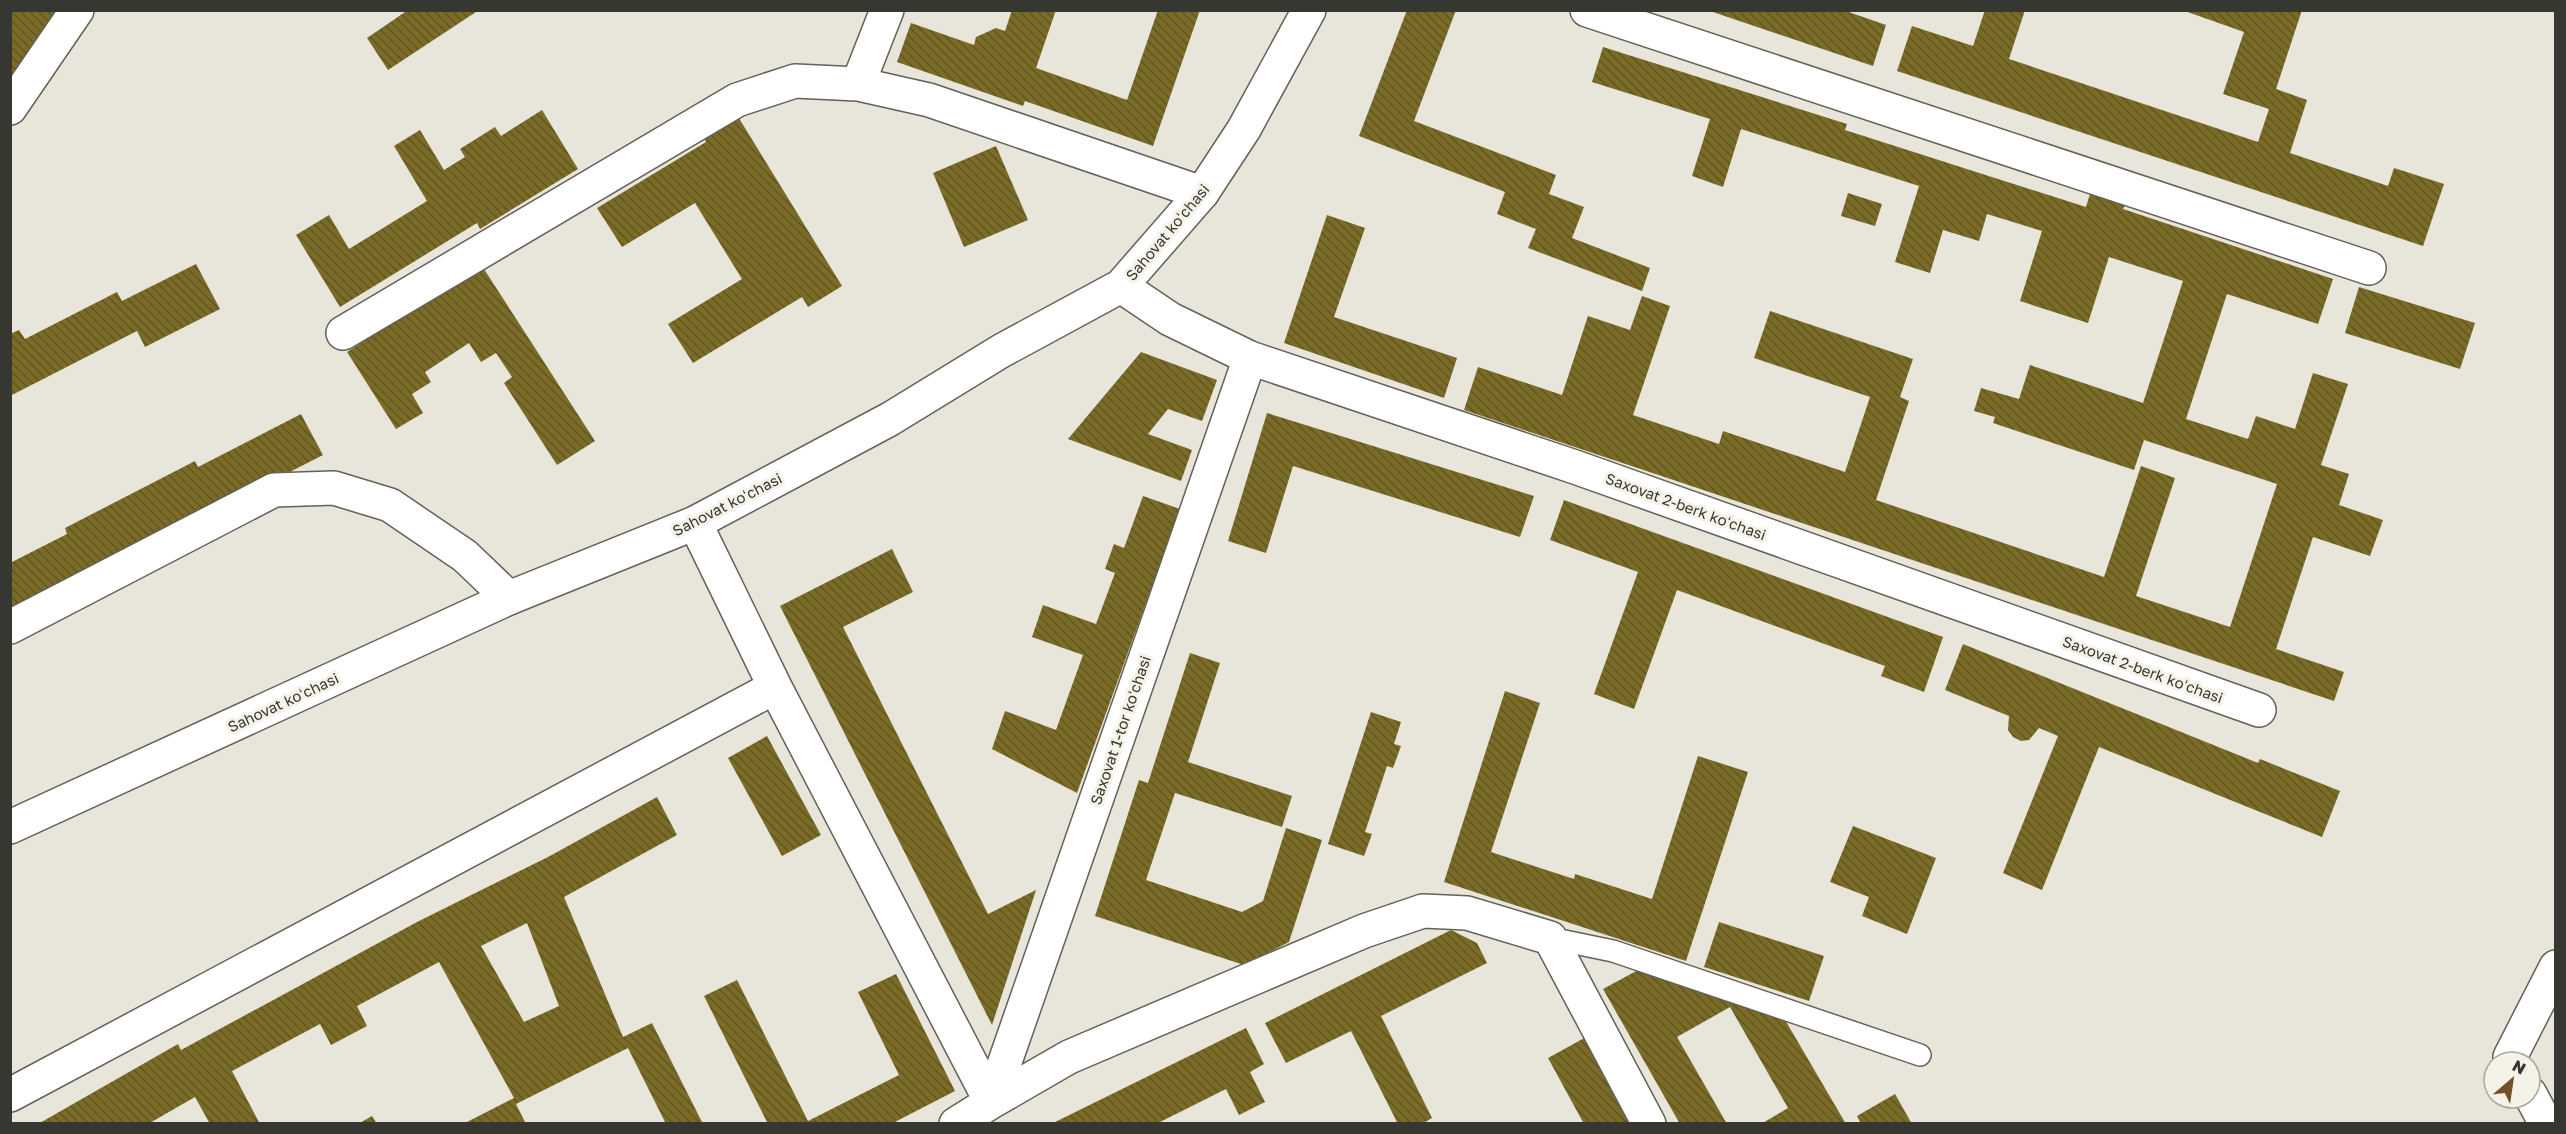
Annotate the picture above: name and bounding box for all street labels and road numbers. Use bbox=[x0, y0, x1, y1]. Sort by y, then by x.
street label: Sahovat koʻchasi bbox=[1121, 180, 1213, 284]
street label: Sahovat koʻchasi bbox=[669, 469, 785, 539]
street label: Saxovat 2-berk koʻchasi bbox=[1603, 469, 1769, 543]
street label: Saxovat 2-berk koʻchasi bbox=[2060, 632, 2226, 706]
street label: Saxovat 1-tor koʻchasi bbox=[1086, 653, 1154, 807]
street label: Sahovat koʻchasi bbox=[225, 668, 341, 736]

